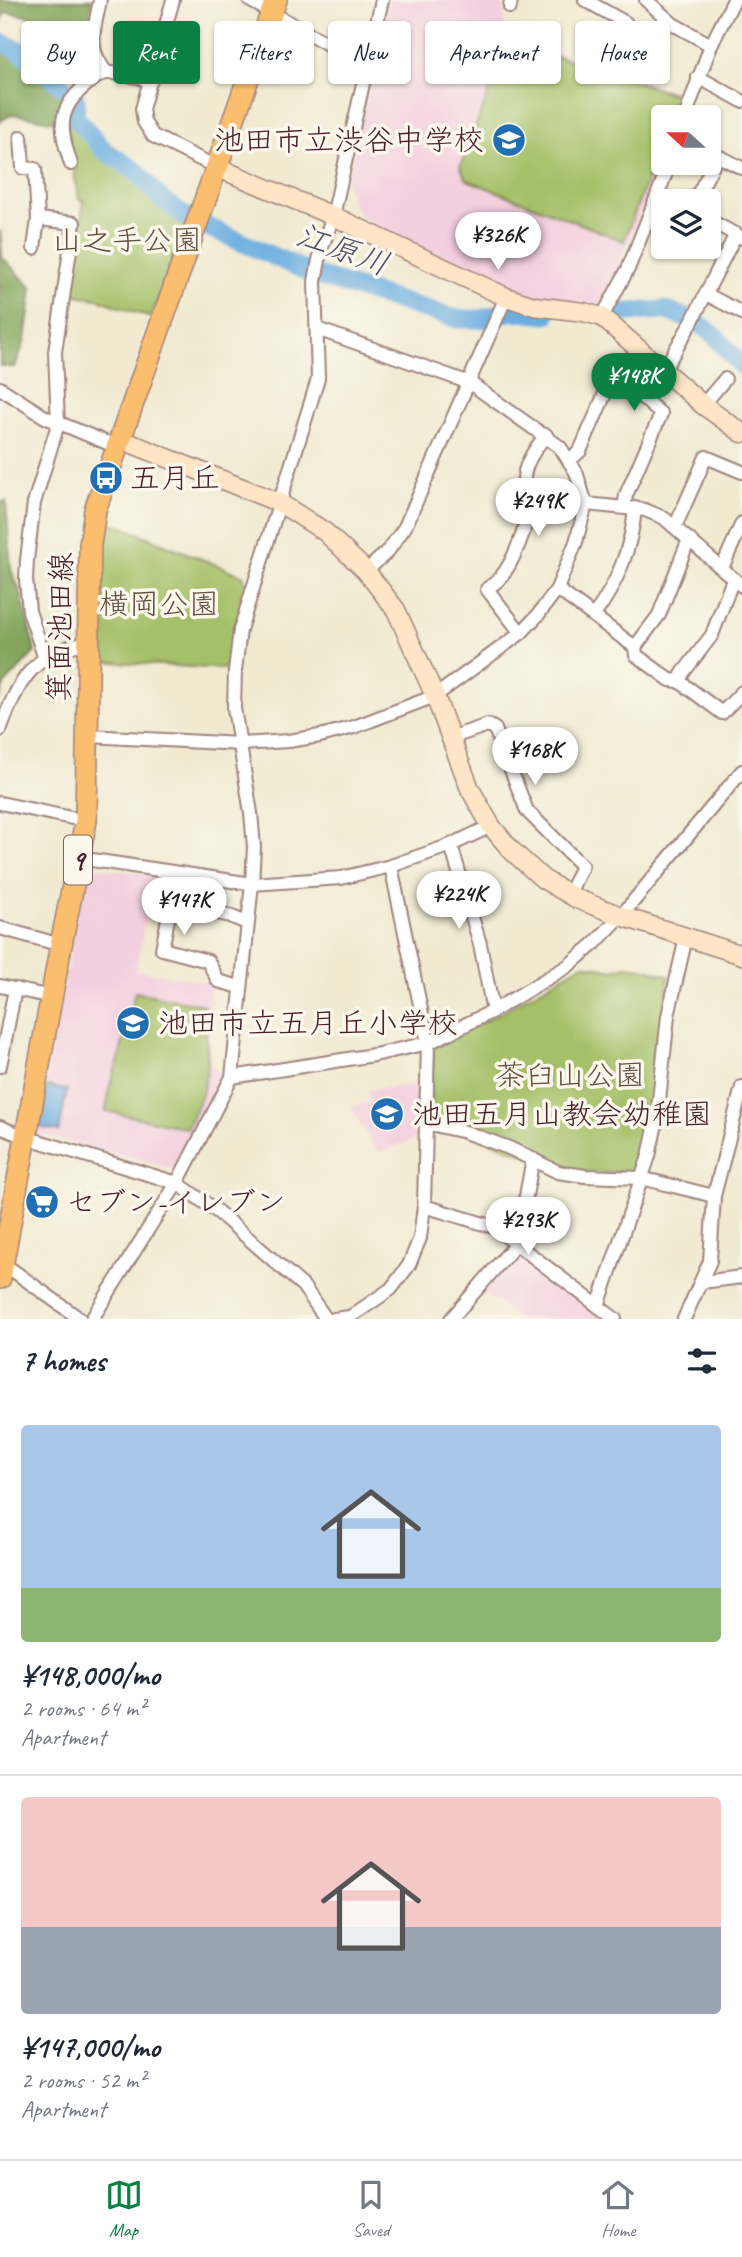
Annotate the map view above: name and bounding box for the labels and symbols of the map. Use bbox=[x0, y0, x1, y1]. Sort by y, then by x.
north arrow bbox=[651, 105, 721, 175]
place label: 池田市立渋谷中学校 bbox=[214, 121, 484, 159]
school or university icon: 池田市立渋谷中学校 bbox=[490, 121, 528, 159]
pin: ¥326K bbox=[449, 212, 547, 272]
water label: 江原川 bbox=[291, 214, 395, 285]
park label: 山之手公園 bbox=[52, 221, 202, 259]
pin: ¥148K bbox=[585, 354, 683, 413]
bus stop icon: 五月丘 bbox=[87, 459, 125, 497]
place label: 五月丘 bbox=[130, 459, 220, 497]
pin: ¥249K bbox=[489, 478, 587, 538]
street label: 箕面池田線 bbox=[40, 552, 80, 702]
park label: 横岡公園 bbox=[99, 585, 219, 623]
pin: ¥168K bbox=[486, 728, 584, 787]
road number: 9 bbox=[64, 836, 92, 884]
pin: ¥224K bbox=[410, 872, 508, 931]
pin: ¥147K bbox=[135, 878, 233, 937]
school or university icon: 池田市立五月丘小学校 bbox=[114, 1004, 152, 1042]
place label: 池田市立五月丘小学校 bbox=[158, 1004, 458, 1042]
park label: 茶臼山公園 bbox=[495, 1056, 645, 1094]
school or university icon: 池田五月山教会幼稚園 bbox=[368, 1095, 406, 1133]
place label: 池田五月山教会幼稚園 bbox=[412, 1095, 712, 1133]
supermarket icon: セブン-イレブン bbox=[23, 1183, 61, 1221]
place label: セブン-イレブン bbox=[66, 1183, 286, 1221]
pin: ¥293K bbox=[479, 1198, 577, 1257]

